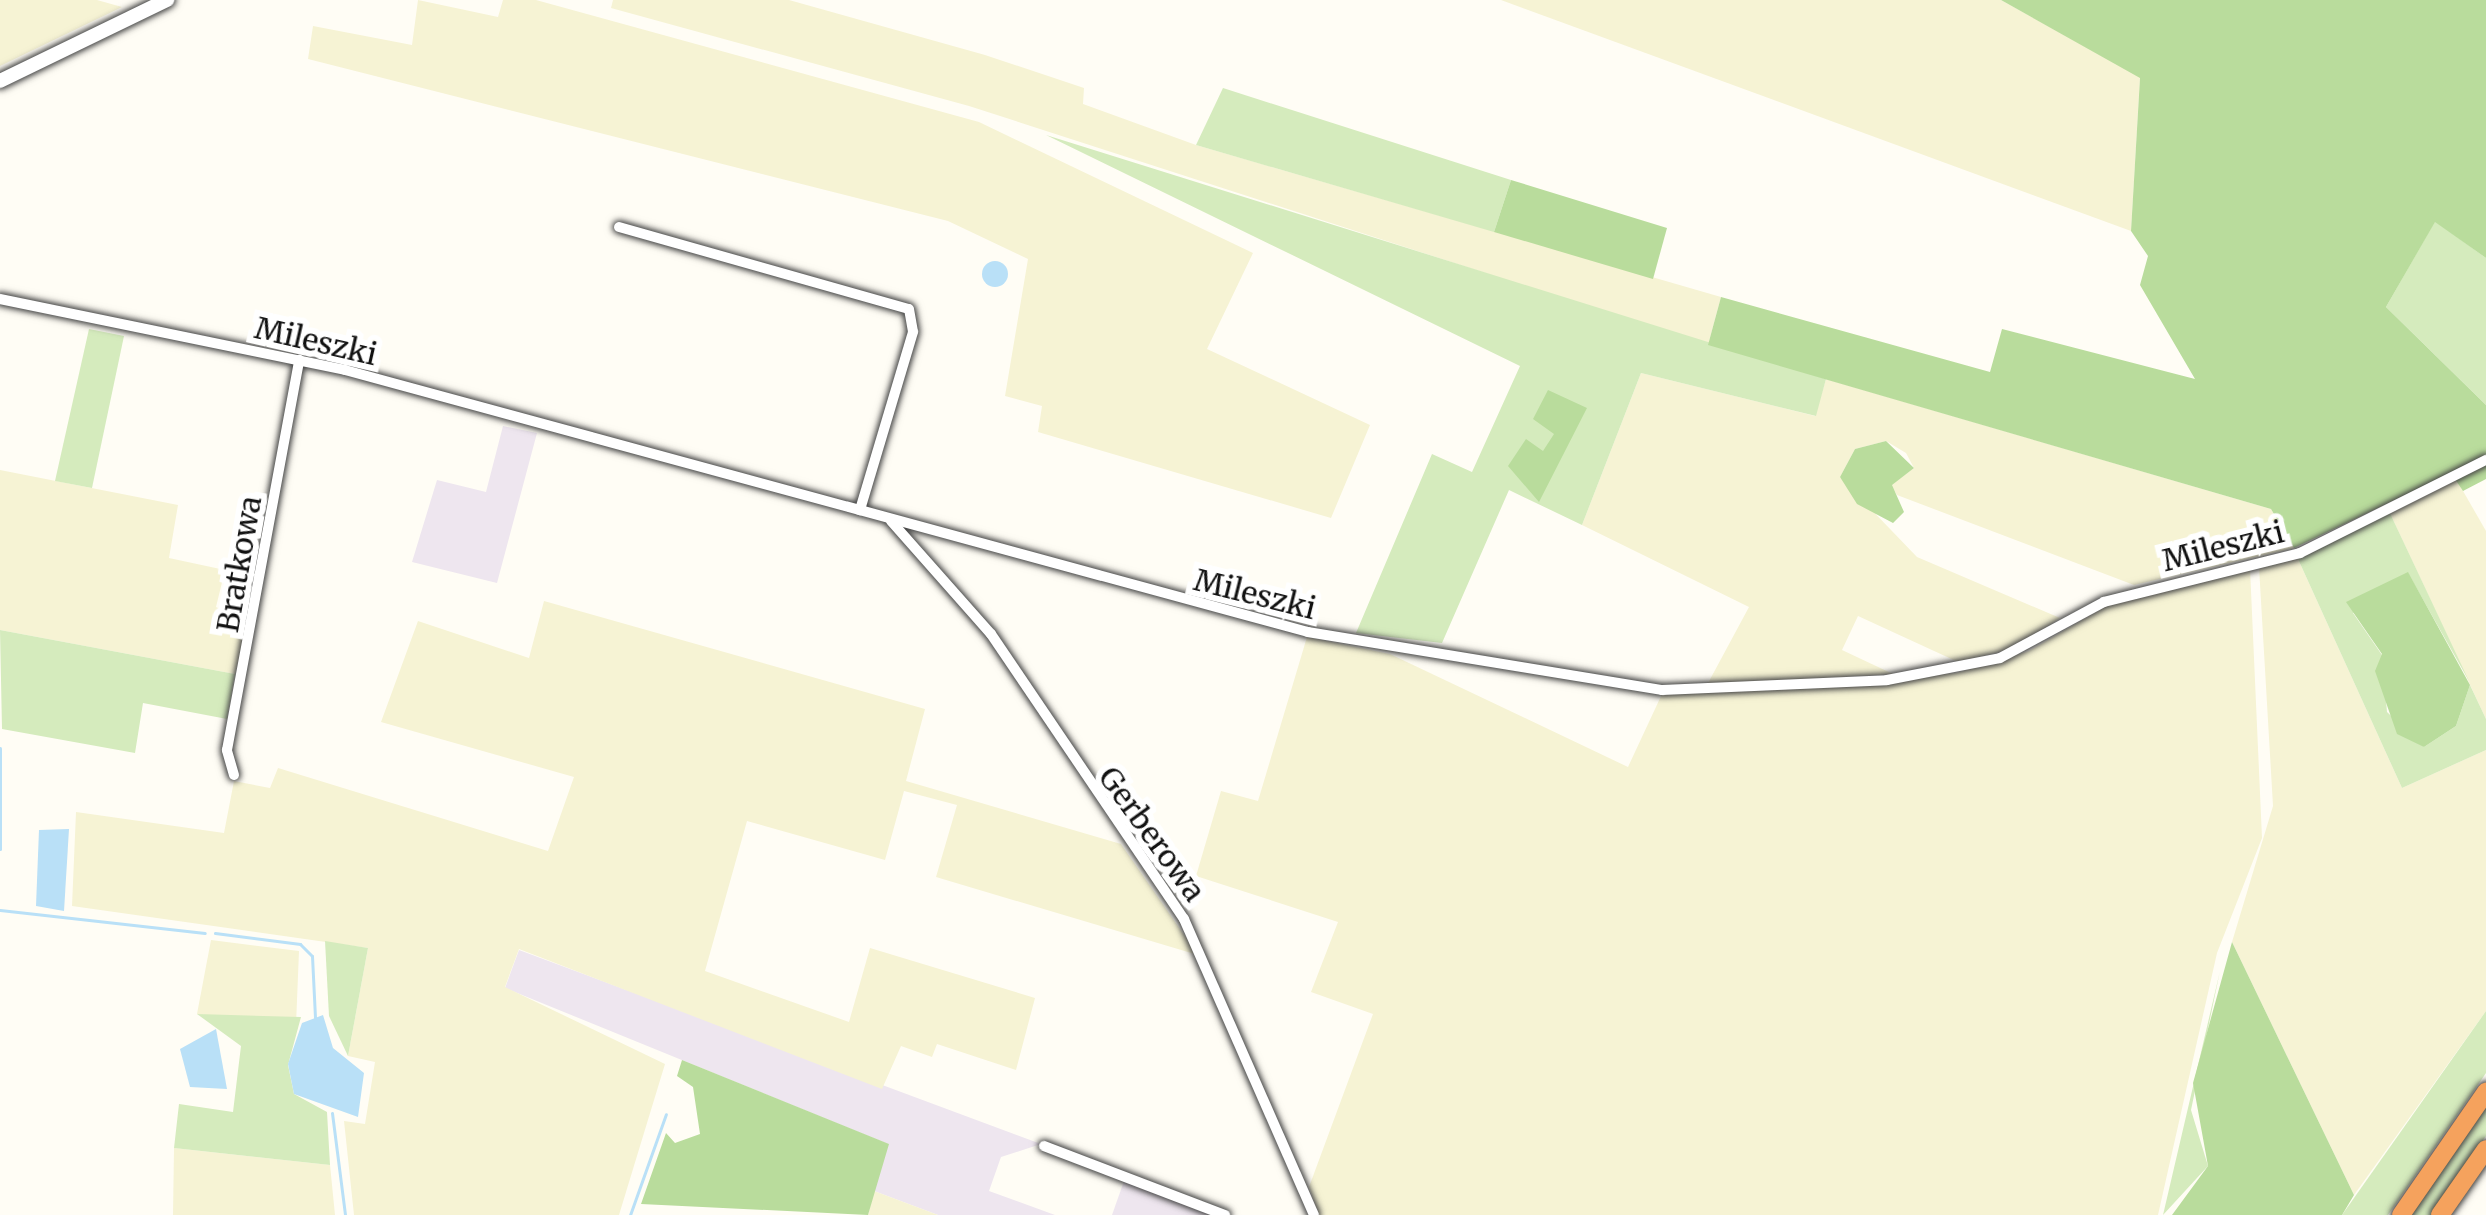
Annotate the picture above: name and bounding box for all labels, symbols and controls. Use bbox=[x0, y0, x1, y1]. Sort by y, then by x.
street label: Mileszki bbox=[251, 309, 381, 373]
street label: Bratkowa bbox=[209, 493, 269, 635]
street label: Mileszki bbox=[2158, 514, 2288, 578]
street label: Mileszki bbox=[1190, 562, 1320, 626]
street label: Gerberowa bbox=[1091, 760, 1213, 908]

